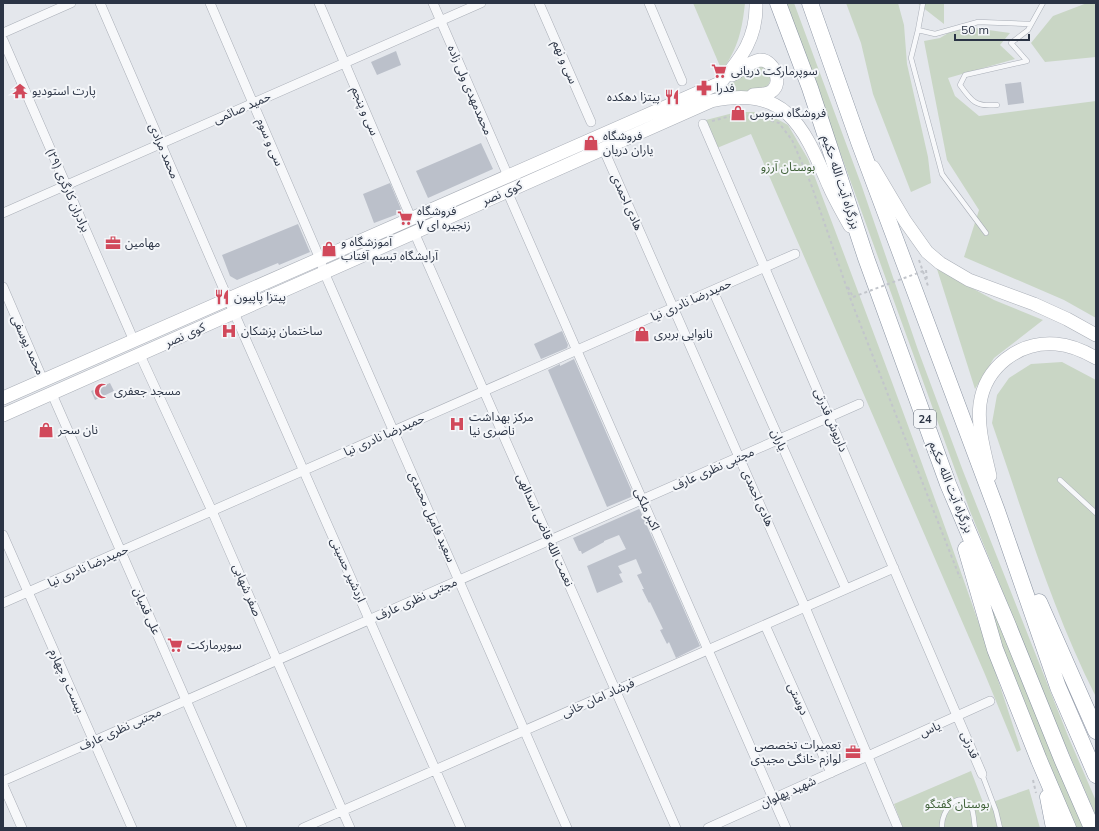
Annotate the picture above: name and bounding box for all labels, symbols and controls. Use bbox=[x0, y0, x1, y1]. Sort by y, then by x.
scale bar bbox=[955, 16, 1029, 42]
text: 50 m bbox=[961, 22, 989, 37]
street label: سی و نهم bbox=[548, 38, 581, 87]
street label: محمدمهدی ولی زاده bbox=[445, 43, 496, 137]
supermarket icon: سوپرمارکت دریانی bbox=[710, 62, 728, 80]
place label: سوپرمارکت دریانی bbox=[731, 63, 818, 79]
pharmacy icon: فدرا bbox=[695, 79, 713, 97]
place label: فدرا bbox=[716, 80, 735, 95]
temple icon: پارت استودیو bbox=[11, 82, 29, 100]
place label: پارت استودیو bbox=[32, 83, 96, 99]
street label: سی و پنجم bbox=[347, 84, 383, 138]
street label: حمید صائمی bbox=[211, 88, 273, 127]
restaurant icon: پیتزا دهکده bbox=[663, 88, 681, 106]
place label: پیتزا دهکده bbox=[607, 89, 660, 105]
shop icon: فروشگاه سبوس bbox=[729, 104, 747, 122]
place label: فروشگاه سبوس bbox=[750, 105, 826, 120]
street label: سی و سوم bbox=[252, 116, 287, 169]
street label: محمد مرادی bbox=[146, 121, 183, 181]
place label: فروشگاه یاران دریان bbox=[603, 128, 654, 157]
street label: بزرگراه آیت الله حکیم bbox=[817, 133, 864, 231]
shop icon: فروشگاه یاران دریان bbox=[582, 134, 600, 152]
street label: برادران کارگری (۲۹) bbox=[43, 146, 94, 234]
park label: بوستان آرزو bbox=[761, 159, 815, 174]
street label: هادی احمدی bbox=[608, 171, 647, 233]
street label: کوی نصر bbox=[479, 177, 525, 208]
place label: فروشگاه زنجیره ای ۷ bbox=[417, 203, 471, 232]
supermarket icon: فروشگاه زنجیره ای ۷ bbox=[396, 209, 414, 227]
office icon: مهامین bbox=[104, 234, 122, 252]
place label: آموزشگاه و آرایشگاه تبسم آفتاب bbox=[341, 234, 438, 265]
place label: مهامین bbox=[125, 235, 160, 250]
shop icon: آموزشگاه و آرایشگاه تبسم آفتاب bbox=[320, 240, 338, 258]
street label: حمیدرضا نادری نیا bbox=[648, 275, 733, 324]
restaurant icon: پیتزا پاپیون bbox=[213, 288, 231, 306]
place label: پیتزا پاپیون bbox=[234, 289, 286, 305]
street label: محمد یوسفی bbox=[9, 313, 48, 377]
street label: کوی نصر bbox=[162, 319, 208, 350]
hospital icon: ساختمان پزشکان bbox=[220, 322, 238, 340]
place label: ساختمان پزشکان bbox=[241, 323, 322, 339]
shop icon: نانوایی بربری bbox=[633, 325, 651, 343]
place label: نانوایی بربری bbox=[654, 326, 713, 341]
mosque icon: مسجد جعفری bbox=[93, 382, 111, 400]
place label: مسجد جعفری bbox=[114, 383, 181, 398]
street label: داریوش قدرتی bbox=[811, 386, 852, 454]
place label: مرکز بهداشت ناصری نیا bbox=[469, 409, 533, 438]
street label: حمیدرضا نادری نیا bbox=[341, 410, 426, 459]
road number: 24 bbox=[914, 410, 936, 428]
hospital icon: مرکز بهداشت ناصری نیا bbox=[448, 415, 466, 433]
shop icon: نان سحر bbox=[37, 421, 55, 439]
place label: نان سحر bbox=[57, 422, 98, 437]
street label: یاران bbox=[768, 427, 791, 453]
street label: بزرگراه آیت الله حکیم bbox=[924, 439, 977, 536]
street label: مجتبی نظری عارف bbox=[669, 444, 756, 493]
street label: هادی احمدی bbox=[739, 467, 778, 529]
street label: سعید فامیل محمدی bbox=[406, 469, 459, 564]
street label: نعمت الله قاضی اسدالهی bbox=[514, 471, 577, 589]
street label: اکبر ملکی bbox=[631, 485, 663, 532]
street label: اردشیر حسینی bbox=[327, 535, 369, 605]
street label: حمیدرضا نادری نیا bbox=[45, 541, 130, 590]
street label: صفر شهابی bbox=[230, 561, 265, 619]
street label: مجتبی نظری عارف bbox=[372, 574, 459, 623]
street label: علی قمیان bbox=[130, 585, 164, 637]
supermarket icon: سوپرمارکت bbox=[166, 636, 184, 654]
place label: سوپرمارکت bbox=[187, 637, 242, 653]
street label: بیست و چهارم bbox=[45, 646, 88, 716]
street label: فرشاد امان خانی bbox=[559, 675, 637, 720]
street label: دوستی bbox=[785, 680, 812, 718]
street label: مجتبی نظری عارف bbox=[76, 704, 163, 753]
street label: یاس bbox=[917, 717, 943, 740]
street label: قدرتی bbox=[958, 729, 983, 761]
place label: تعمیرات تخصصی لوازم خانگی مجیدی bbox=[751, 737, 841, 768]
office icon: تعمیرات تخصصی لوازم خانگی مجیدی bbox=[844, 743, 862, 761]
street label: شهید پهلوان bbox=[758, 773, 818, 811]
park label: بوستان گفتگو bbox=[925, 796, 989, 811]

